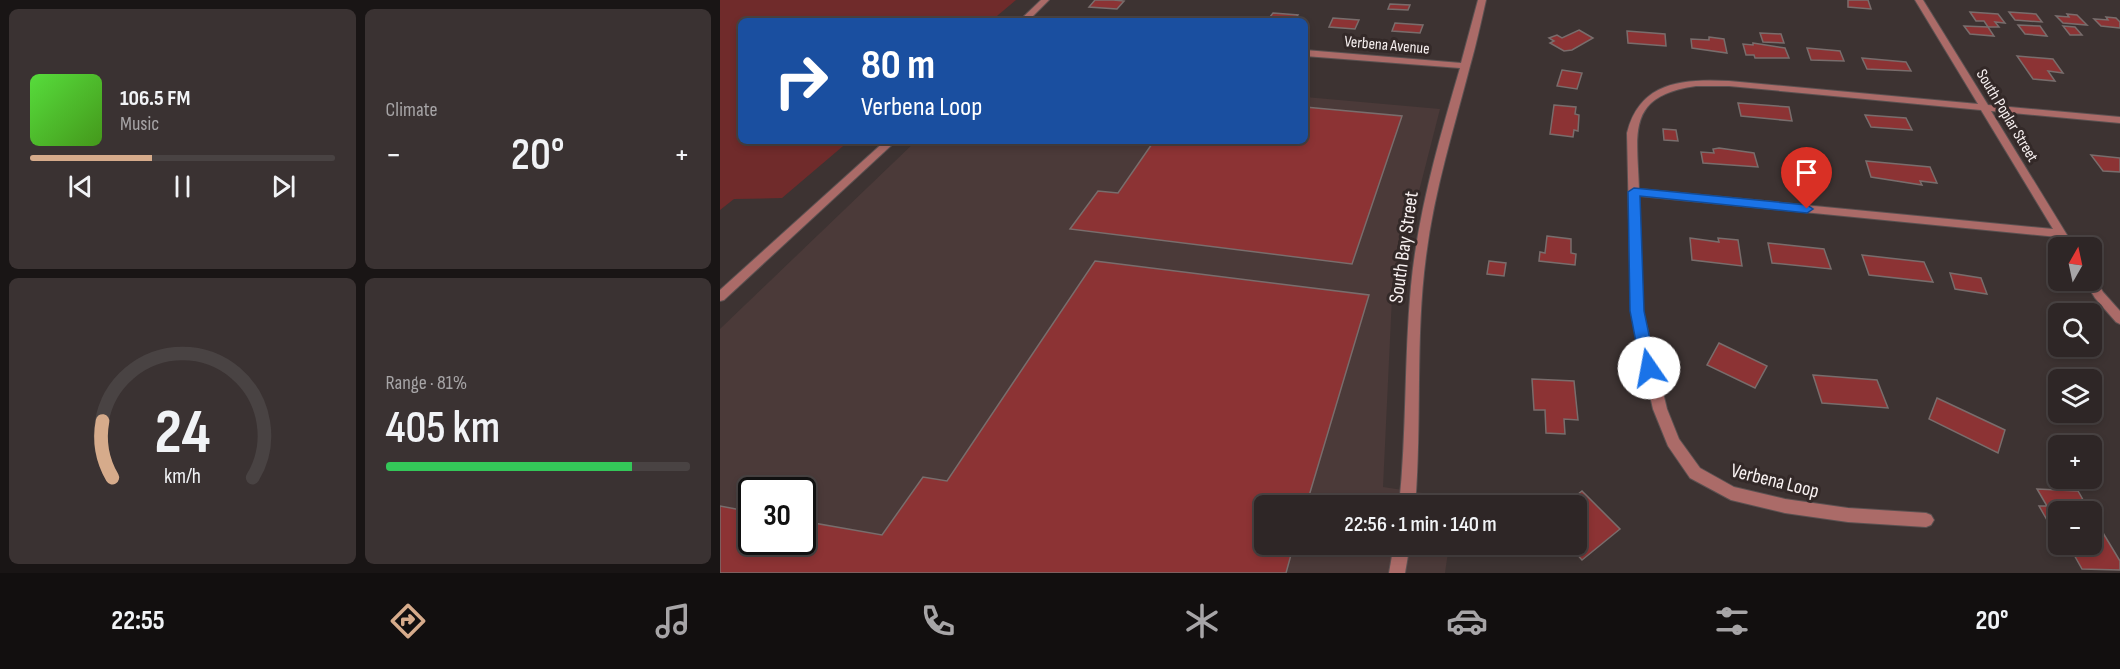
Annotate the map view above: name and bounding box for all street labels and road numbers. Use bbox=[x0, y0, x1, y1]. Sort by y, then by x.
street label: Verbena Avenue bbox=[1343, 32, 1430, 59]
street label: South Poplar Street bbox=[1972, 66, 2042, 166]
street label: South Bay Street bbox=[1384, 190, 1424, 305]
street label: Verbena Loop bbox=[1728, 458, 1821, 504]

